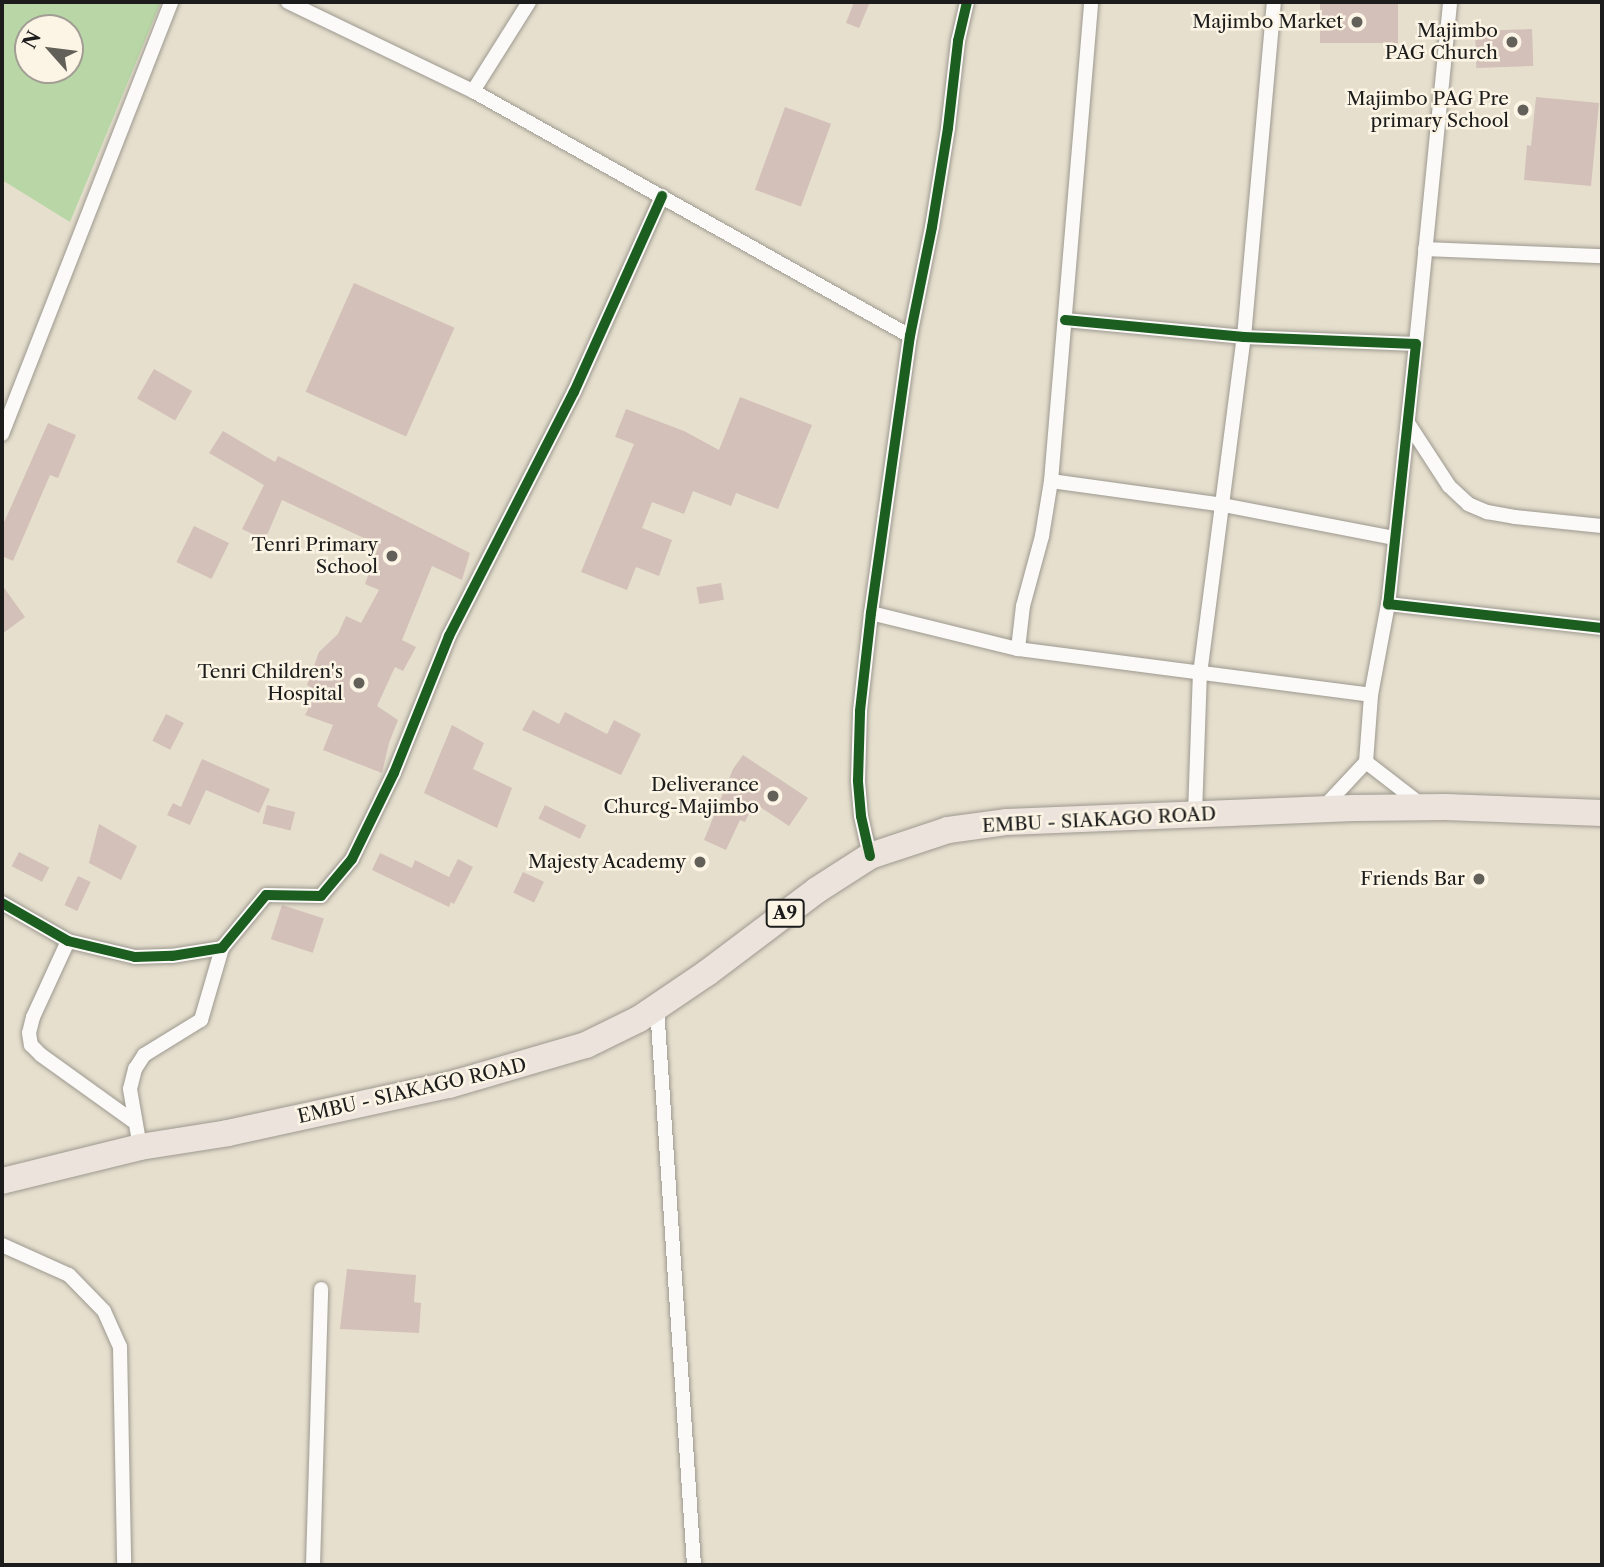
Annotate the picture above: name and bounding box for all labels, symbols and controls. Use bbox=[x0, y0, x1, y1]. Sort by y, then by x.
place label: Majimbo Market bbox=[1192, 11, 1343, 33]
north arrow bbox=[14, 14, 84, 84]
marker: Majimbo Market bbox=[1349, 14, 1365, 30]
place label: Majimbo PAG Church bbox=[1385, 20, 1498, 64]
text: N bbox=[18, 27, 46, 53]
marker: Majimbo PAG Church bbox=[1504, 34, 1520, 50]
place label: Majimbo PAG Pre primary School bbox=[1347, 88, 1509, 132]
marker: Majimbo PAG Pre primary School bbox=[1515, 102, 1531, 118]
place label: Tenri Primary School bbox=[252, 534, 378, 578]
marker: Tenri Primary School bbox=[384, 548, 400, 564]
place label: Tenri Children's Hospital bbox=[197, 661, 343, 705]
marker: Tenri Children's Hospital bbox=[349, 673, 369, 693]
place label: Deliverance Churcg-Majimbo bbox=[603, 774, 759, 818]
marker: Deliverance Churcg-Majimbo bbox=[765, 788, 781, 804]
street label: EMBU - SIAKAGO ROAD bbox=[981, 802, 1217, 838]
place label: Majesty Academy bbox=[527, 851, 686, 873]
marker: Majesty Academy bbox=[692, 854, 708, 870]
place label: Friends Bar bbox=[1360, 868, 1465, 890]
marker: Friends Bar bbox=[1471, 871, 1487, 887]
road number: A9 bbox=[764, 898, 806, 928]
street label: EMBU - SIAKAGO ROAD bbox=[295, 1054, 529, 1128]

